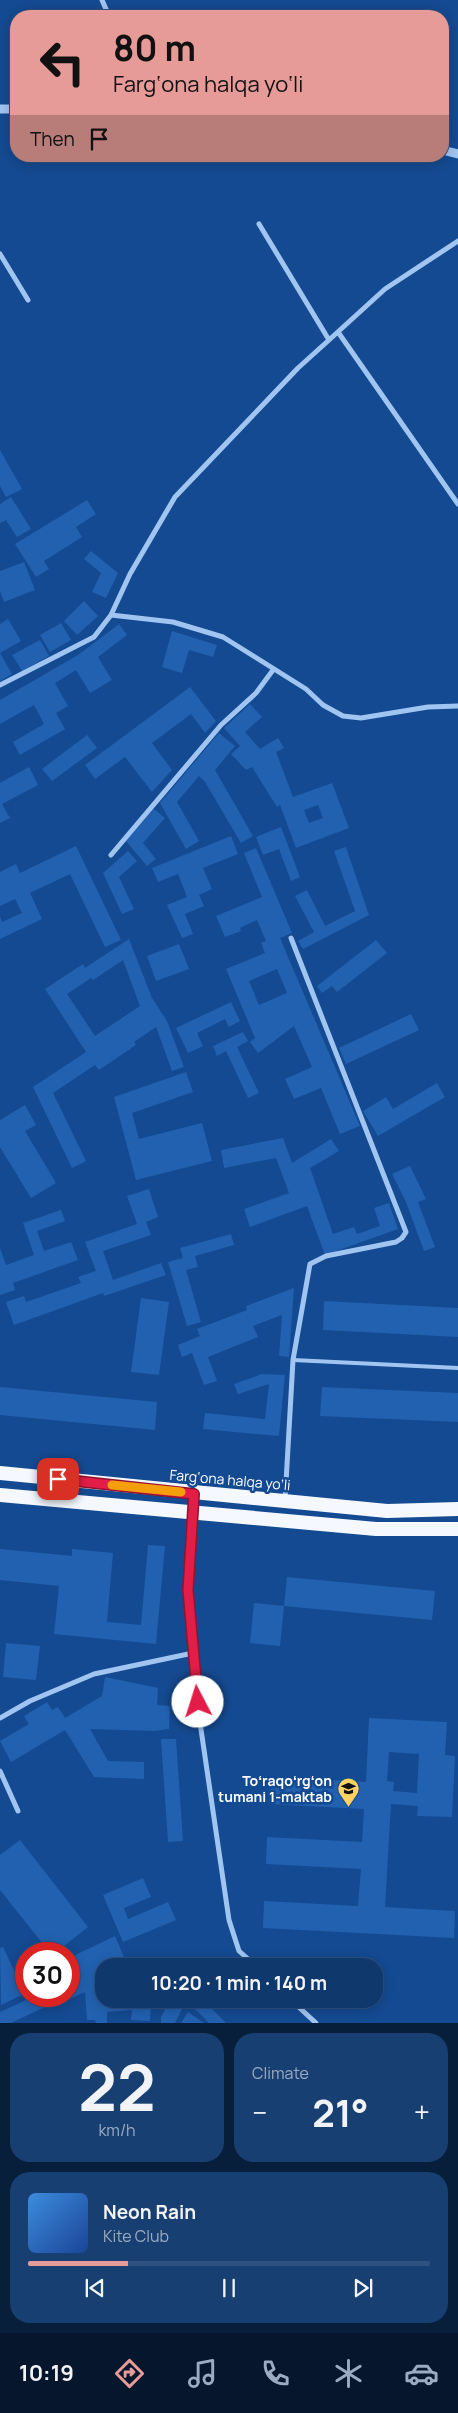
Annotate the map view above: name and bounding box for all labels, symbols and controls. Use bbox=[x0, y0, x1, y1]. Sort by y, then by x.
text: 80 m bbox=[113, 24, 196, 72]
icon: left bbox=[30, 30, 95, 95]
text: Farg‘ona halqa yo‘li bbox=[113, 69, 303, 99]
icon: arrive bbox=[85, 125, 113, 153]
text: Then bbox=[30, 126, 75, 152]
pin bbox=[37, 1458, 79, 1500]
icon: arrive bbox=[44, 1465, 72, 1493]
street label: Farg‘ona halqa yo‘li bbox=[169, 1465, 291, 1494]
position arrow bbox=[171, 1675, 223, 1727]
place label: Toʻraqoʻrgʻon tumani 1-maktab bbox=[218, 1771, 332, 1806]
school or university icon: Toʻraqoʻrgʻon tumani 1-maktab bbox=[336, 1777, 360, 1808]
speed limit sign: 30 bbox=[15, 1942, 80, 2007]
text: 10:20 · 1 min · 140 m bbox=[151, 1970, 327, 1996]
text: 22 bbox=[78, 2042, 156, 2131]
text: Climate bbox=[252, 2062, 309, 2084]
text: 21° bbox=[312, 2086, 369, 2138]
text: − bbox=[252, 2093, 267, 2131]
text: + bbox=[414, 2093, 430, 2131]
text: km/h bbox=[98, 2119, 136, 2141]
text: Neon Rain bbox=[103, 2199, 196, 2225]
text: Kite Club bbox=[103, 2225, 169, 2247]
icon: previous bbox=[81, 2274, 109, 2302]
icon: pause bbox=[215, 2274, 243, 2302]
icon: next bbox=[349, 2274, 377, 2302]
icon: directions bbox=[112, 2356, 147, 2391]
icon: music bbox=[185, 2356, 220, 2391]
icon: phone bbox=[258, 2356, 293, 2391]
icon: climate bbox=[331, 2356, 366, 2391]
icon: car bbox=[404, 2356, 439, 2391]
text: 10:19 bbox=[19, 2358, 74, 2388]

